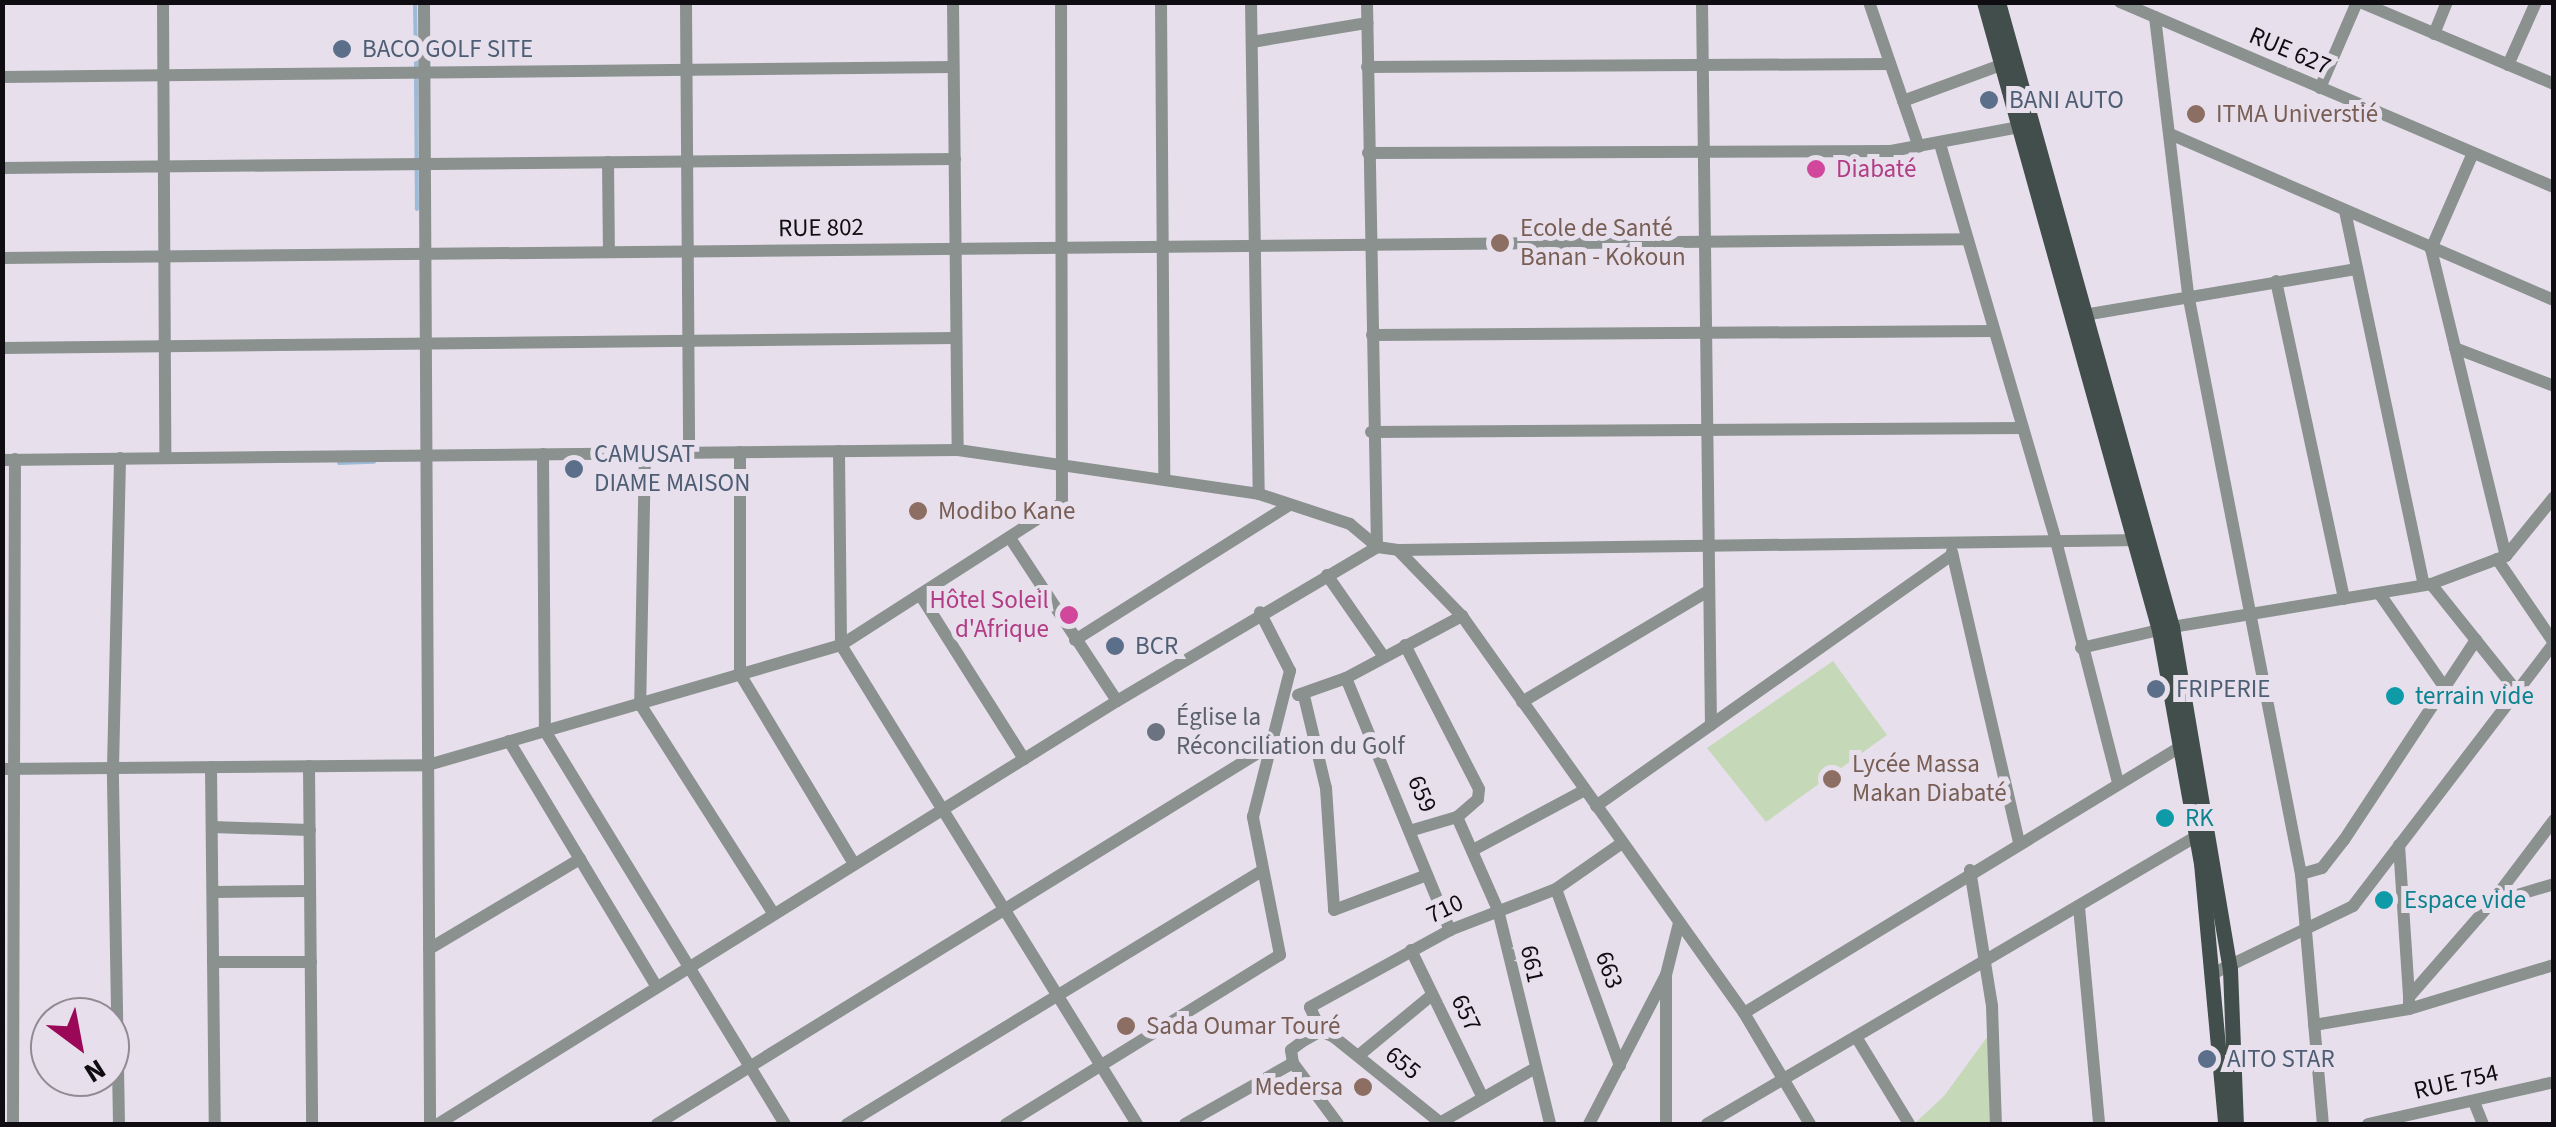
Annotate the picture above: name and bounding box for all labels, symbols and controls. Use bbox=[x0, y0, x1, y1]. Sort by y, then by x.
street label: RUE 627 bbox=[2245, 20, 2335, 82]
place label: BACO GOLF SITE bbox=[362, 34, 533, 64]
marker: BACO GOLF SITE bbox=[331, 38, 353, 60]
place label: BANI AUTO bbox=[2009, 85, 2124, 115]
marker: BANI AUTO bbox=[1978, 89, 2000, 111]
place label: ITMA Universtié bbox=[2216, 99, 2378, 129]
marker: ITMA Universtié bbox=[2185, 103, 2207, 125]
place label: Diabaté bbox=[1836, 154, 1916, 184]
marker: Diabaté bbox=[1805, 158, 1827, 180]
street label: RUE 802 bbox=[778, 212, 864, 244]
place label: Ecole de Santé Banan - Kokoun bbox=[1520, 214, 1686, 273]
marker: Ecole de Santé Banan - Kokoun bbox=[1489, 232, 1511, 254]
place label: CAMUSAT DIAME MAISON bbox=[594, 440, 750, 499]
marker: CAMUSAT DIAME MAISON bbox=[563, 458, 585, 480]
place label: Modibo Kane bbox=[938, 496, 1075, 526]
marker: Modibo Kane bbox=[907, 500, 929, 522]
place label: Hôtel Soleil d'Afrique bbox=[930, 586, 1049, 645]
marker: Hôtel Soleil d'Afrique bbox=[1058, 604, 1080, 626]
place label: BCR bbox=[1135, 631, 1178, 661]
marker: BCR bbox=[1104, 635, 1126, 657]
place label: FRIPERIE bbox=[2176, 674, 2270, 704]
marker: FRIPERIE bbox=[2145, 678, 2167, 700]
place label: terrain vide bbox=[2415, 681, 2534, 711]
marker: terrain vide bbox=[2384, 685, 2406, 707]
place label: Église la Réconciliation du Golf bbox=[1176, 703, 1405, 762]
marker: Église la Réconciliation du Golf bbox=[1145, 721, 1167, 743]
place label: Lycée Massa Makan Diabaté bbox=[1852, 750, 2007, 809]
marker: Lycée Massa Makan Diabaté bbox=[1821, 768, 1843, 790]
street label: 659 bbox=[1401, 771, 1443, 817]
place label: RK bbox=[2185, 803, 2214, 833]
marker: RK bbox=[2154, 807, 2176, 829]
place label: Espace vide bbox=[2404, 885, 2526, 915]
street label: 710 bbox=[1422, 888, 1468, 930]
marker: Espace vide bbox=[2373, 889, 2395, 911]
street label: 661 bbox=[1513, 943, 1551, 985]
street label: 663 bbox=[1589, 947, 1629, 993]
street label: 657 bbox=[1444, 990, 1488, 1036]
north arrow bbox=[30, 997, 130, 1097]
place label: Sada Oumar Touré bbox=[1146, 1011, 1340, 1041]
marker: Sada Oumar Touré bbox=[1115, 1015, 1137, 1037]
street label: 655 bbox=[1379, 1040, 1427, 1086]
place label: AITO STAR bbox=[2227, 1044, 2335, 1074]
marker: AITO STAR bbox=[2196, 1048, 2218, 1070]
text: N bbox=[76, 1049, 113, 1093]
street label: RUE 754 bbox=[2411, 1058, 2501, 1106]
place label: Medersa bbox=[1254, 1072, 1343, 1102]
marker: Medersa bbox=[1352, 1076, 1374, 1098]

